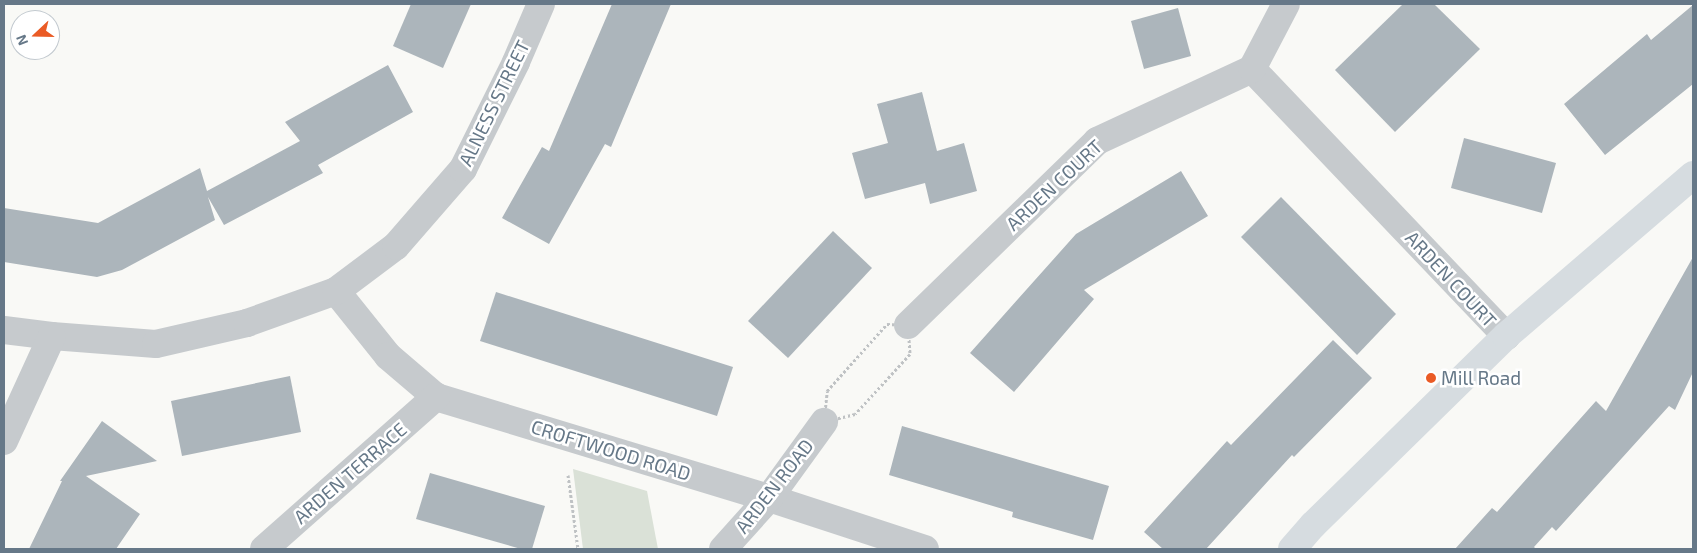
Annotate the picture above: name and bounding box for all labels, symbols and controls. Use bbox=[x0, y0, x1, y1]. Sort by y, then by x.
north arrow bbox=[10, 10, 60, 60]
text: N bbox=[12, 32, 31, 48]
street label: ALNESS STREET bbox=[454, 36, 534, 170]
street label: ARDEN COURT bbox=[1001, 135, 1107, 235]
street label: ARDEN COURT bbox=[1401, 226, 1501, 332]
place label: Mill Road bbox=[1441, 367, 1522, 389]
marker: Mill Road bbox=[1425, 372, 1437, 384]
street label: CROFTWOOD ROAD bbox=[528, 415, 694, 485]
street label: ARDEN TERRACE bbox=[289, 418, 411, 528]
street label: ARDEN ROAD bbox=[730, 434, 818, 538]

